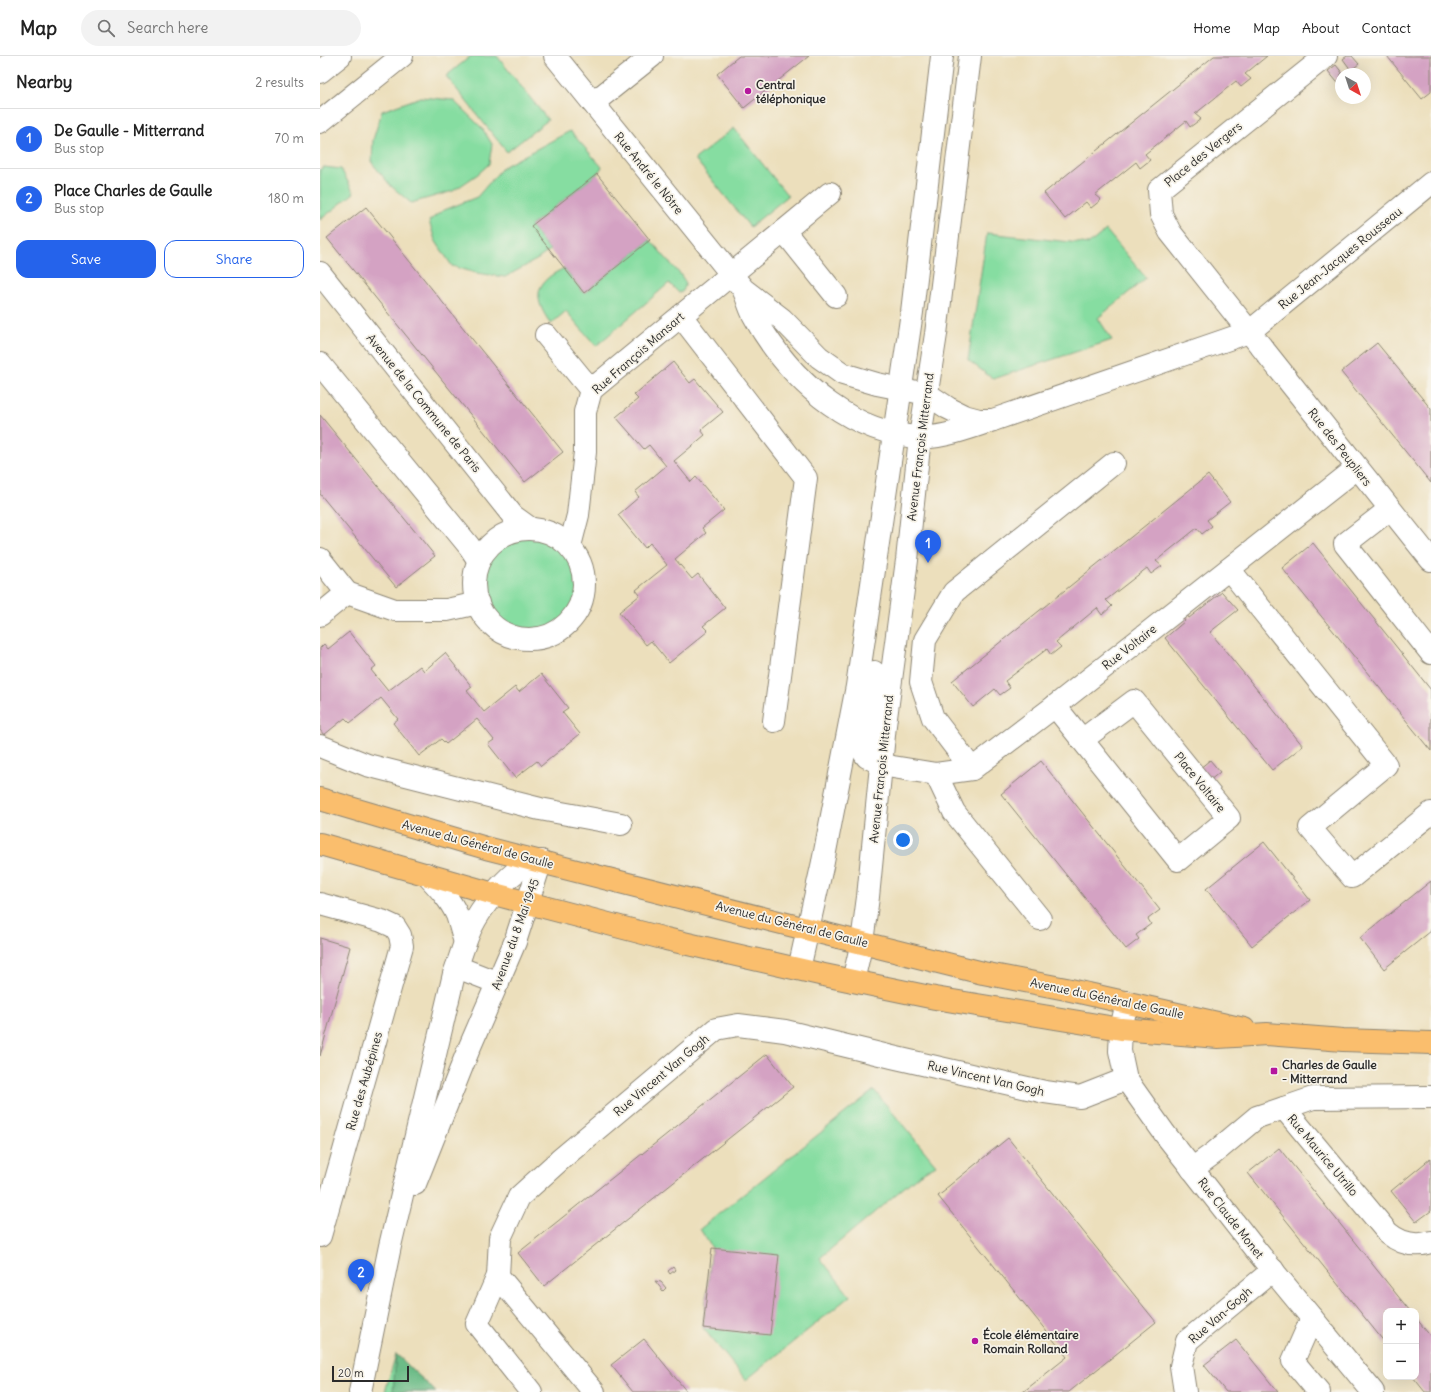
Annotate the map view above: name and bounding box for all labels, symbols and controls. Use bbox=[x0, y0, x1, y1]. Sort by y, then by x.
search box bbox=[81, 10, 361, 46]
text: Map bbox=[20, 16, 57, 40]
icon: search bbox=[95, 17, 117, 39]
text: Search here bbox=[127, 18, 208, 37]
text: Home bbox=[1193, 19, 1231, 37]
text: Map bbox=[1253, 19, 1280, 37]
text: About bbox=[1302, 19, 1340, 37]
text: Contact bbox=[1362, 19, 1411, 37]
north arrow bbox=[1335, 68, 1371, 104]
text: Nearby bbox=[16, 71, 72, 93]
text: 2 results bbox=[255, 74, 304, 91]
place label: Central téléphonique bbox=[755, 77, 826, 107]
marker: Central téléphonique bbox=[743, 86, 753, 96]
street label: Place des Vergers bbox=[1161, 118, 1245, 190]
text: De Gaulle - Mitterrand bbox=[54, 121, 204, 140]
street label: Rue André le Nôtre bbox=[611, 129, 687, 217]
text: 1 bbox=[26, 130, 32, 147]
text: 70 m bbox=[275, 130, 304, 147]
text: Bus stop bbox=[54, 140, 104, 157]
text: Place Charles de Gaulle bbox=[54, 181, 212, 200]
text: 2 bbox=[25, 190, 33, 207]
text: 180 m bbox=[268, 190, 304, 207]
text: Bus stop bbox=[54, 200, 104, 217]
street label: Rue Jean-Jacques Rousseau bbox=[1275, 204, 1405, 312]
button: Save bbox=[16, 240, 156, 278]
button: Share bbox=[164, 240, 304, 278]
street label: Rue François Mansart bbox=[589, 309, 687, 397]
street label: Avenue de la Commune de Paris bbox=[364, 331, 484, 475]
street label: Avenue François Mitterrand bbox=[903, 372, 937, 522]
street label: Rue des Peupliers bbox=[1305, 405, 1375, 489]
pin: 1 bbox=[915, 530, 941, 563]
street label: Rue Voltaire bbox=[1099, 621, 1159, 673]
street label: Avenue François Mitterrand bbox=[866, 694, 896, 844]
street label: Place Voltaire bbox=[1171, 749, 1229, 815]
street label: Avenue du Général de Gaulle bbox=[401, 817, 555, 871]
your location bbox=[893, 830, 913, 850]
street label: Avenue du 8 Mai 1945 bbox=[488, 876, 542, 992]
street label: Avenue du Général de Gaulle bbox=[714, 898, 870, 950]
street label: Avenue du Général de Gaulle bbox=[1029, 974, 1185, 1022]
street label: Rue des Aubépines bbox=[343, 1030, 385, 1132]
street label: Rue Vincent Van Gogh bbox=[610, 1031, 712, 1119]
street label: Rue Vincent Van Gogh bbox=[926, 1057, 1046, 1099]
place label: Charles de Gaulle - Mitterrand bbox=[1282, 1057, 1377, 1086]
marker: Charles de Gaulle - Mitterrand bbox=[1269, 1066, 1279, 1076]
street label: Rue Maurice Utrillo bbox=[1284, 1111, 1362, 1199]
street label: Rue Claude Monet bbox=[1195, 1175, 1267, 1261]
pin: 2 bbox=[348, 1259, 374, 1292]
street label: Rue Van-Gogh bbox=[1185, 1283, 1255, 1346]
map controls bbox=[1383, 1308, 1419, 1380]
button: + bbox=[1383, 1308, 1419, 1344]
place label: École élémentaire Romain Rolland bbox=[983, 1327, 1079, 1356]
marker: École élémentaire Romain Rolland bbox=[970, 1336, 980, 1346]
button: − bbox=[1383, 1344, 1419, 1380]
scale bar bbox=[332, 1364, 409, 1383]
text: 20 m bbox=[338, 1366, 364, 1380]

